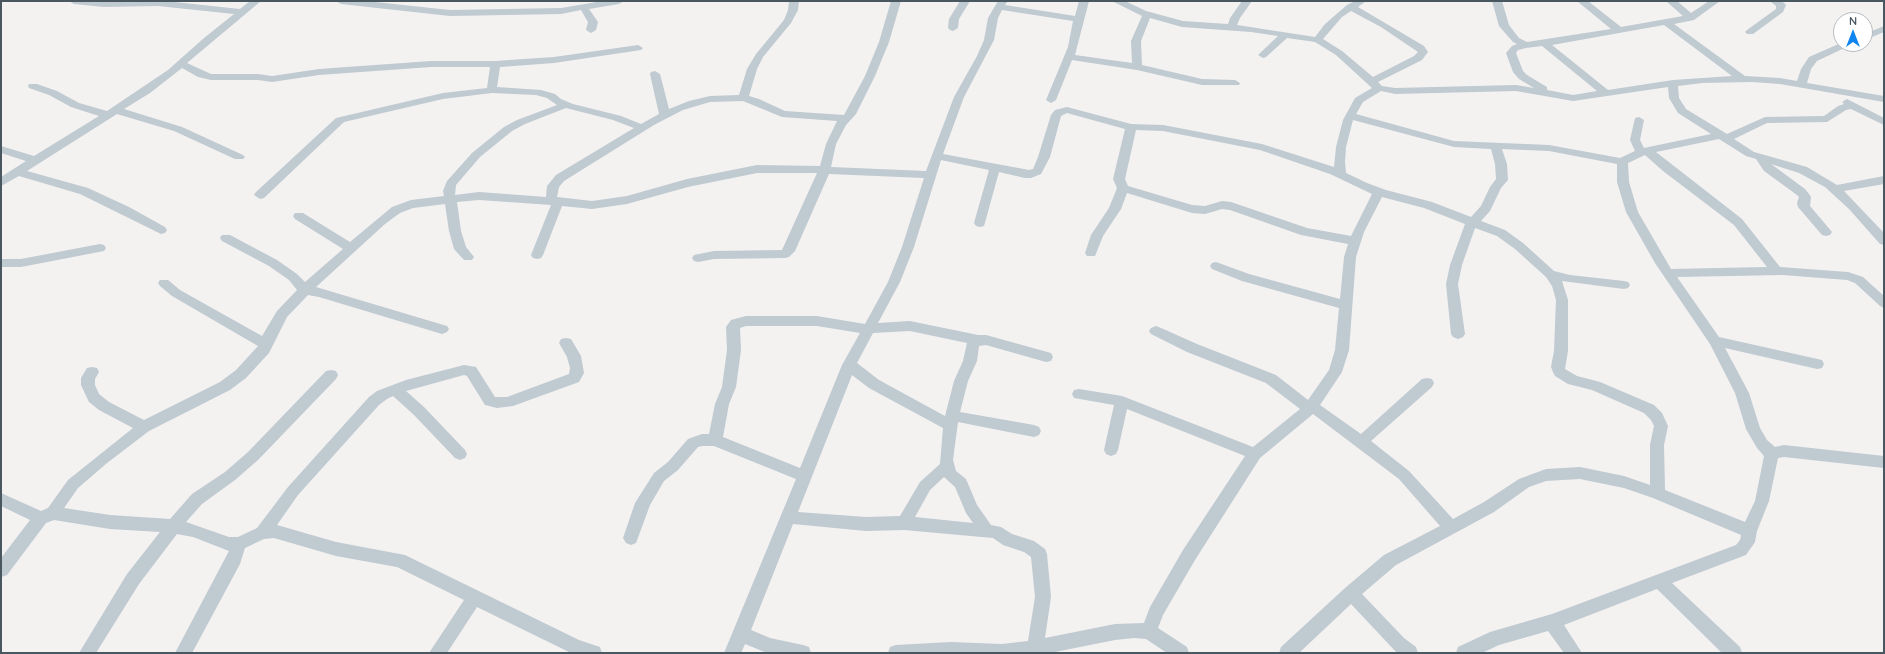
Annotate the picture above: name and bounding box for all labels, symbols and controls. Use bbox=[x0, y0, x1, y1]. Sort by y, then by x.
north arrow bbox=[1833, 12, 1873, 52]
text: N bbox=[1849, 14, 1857, 28]

